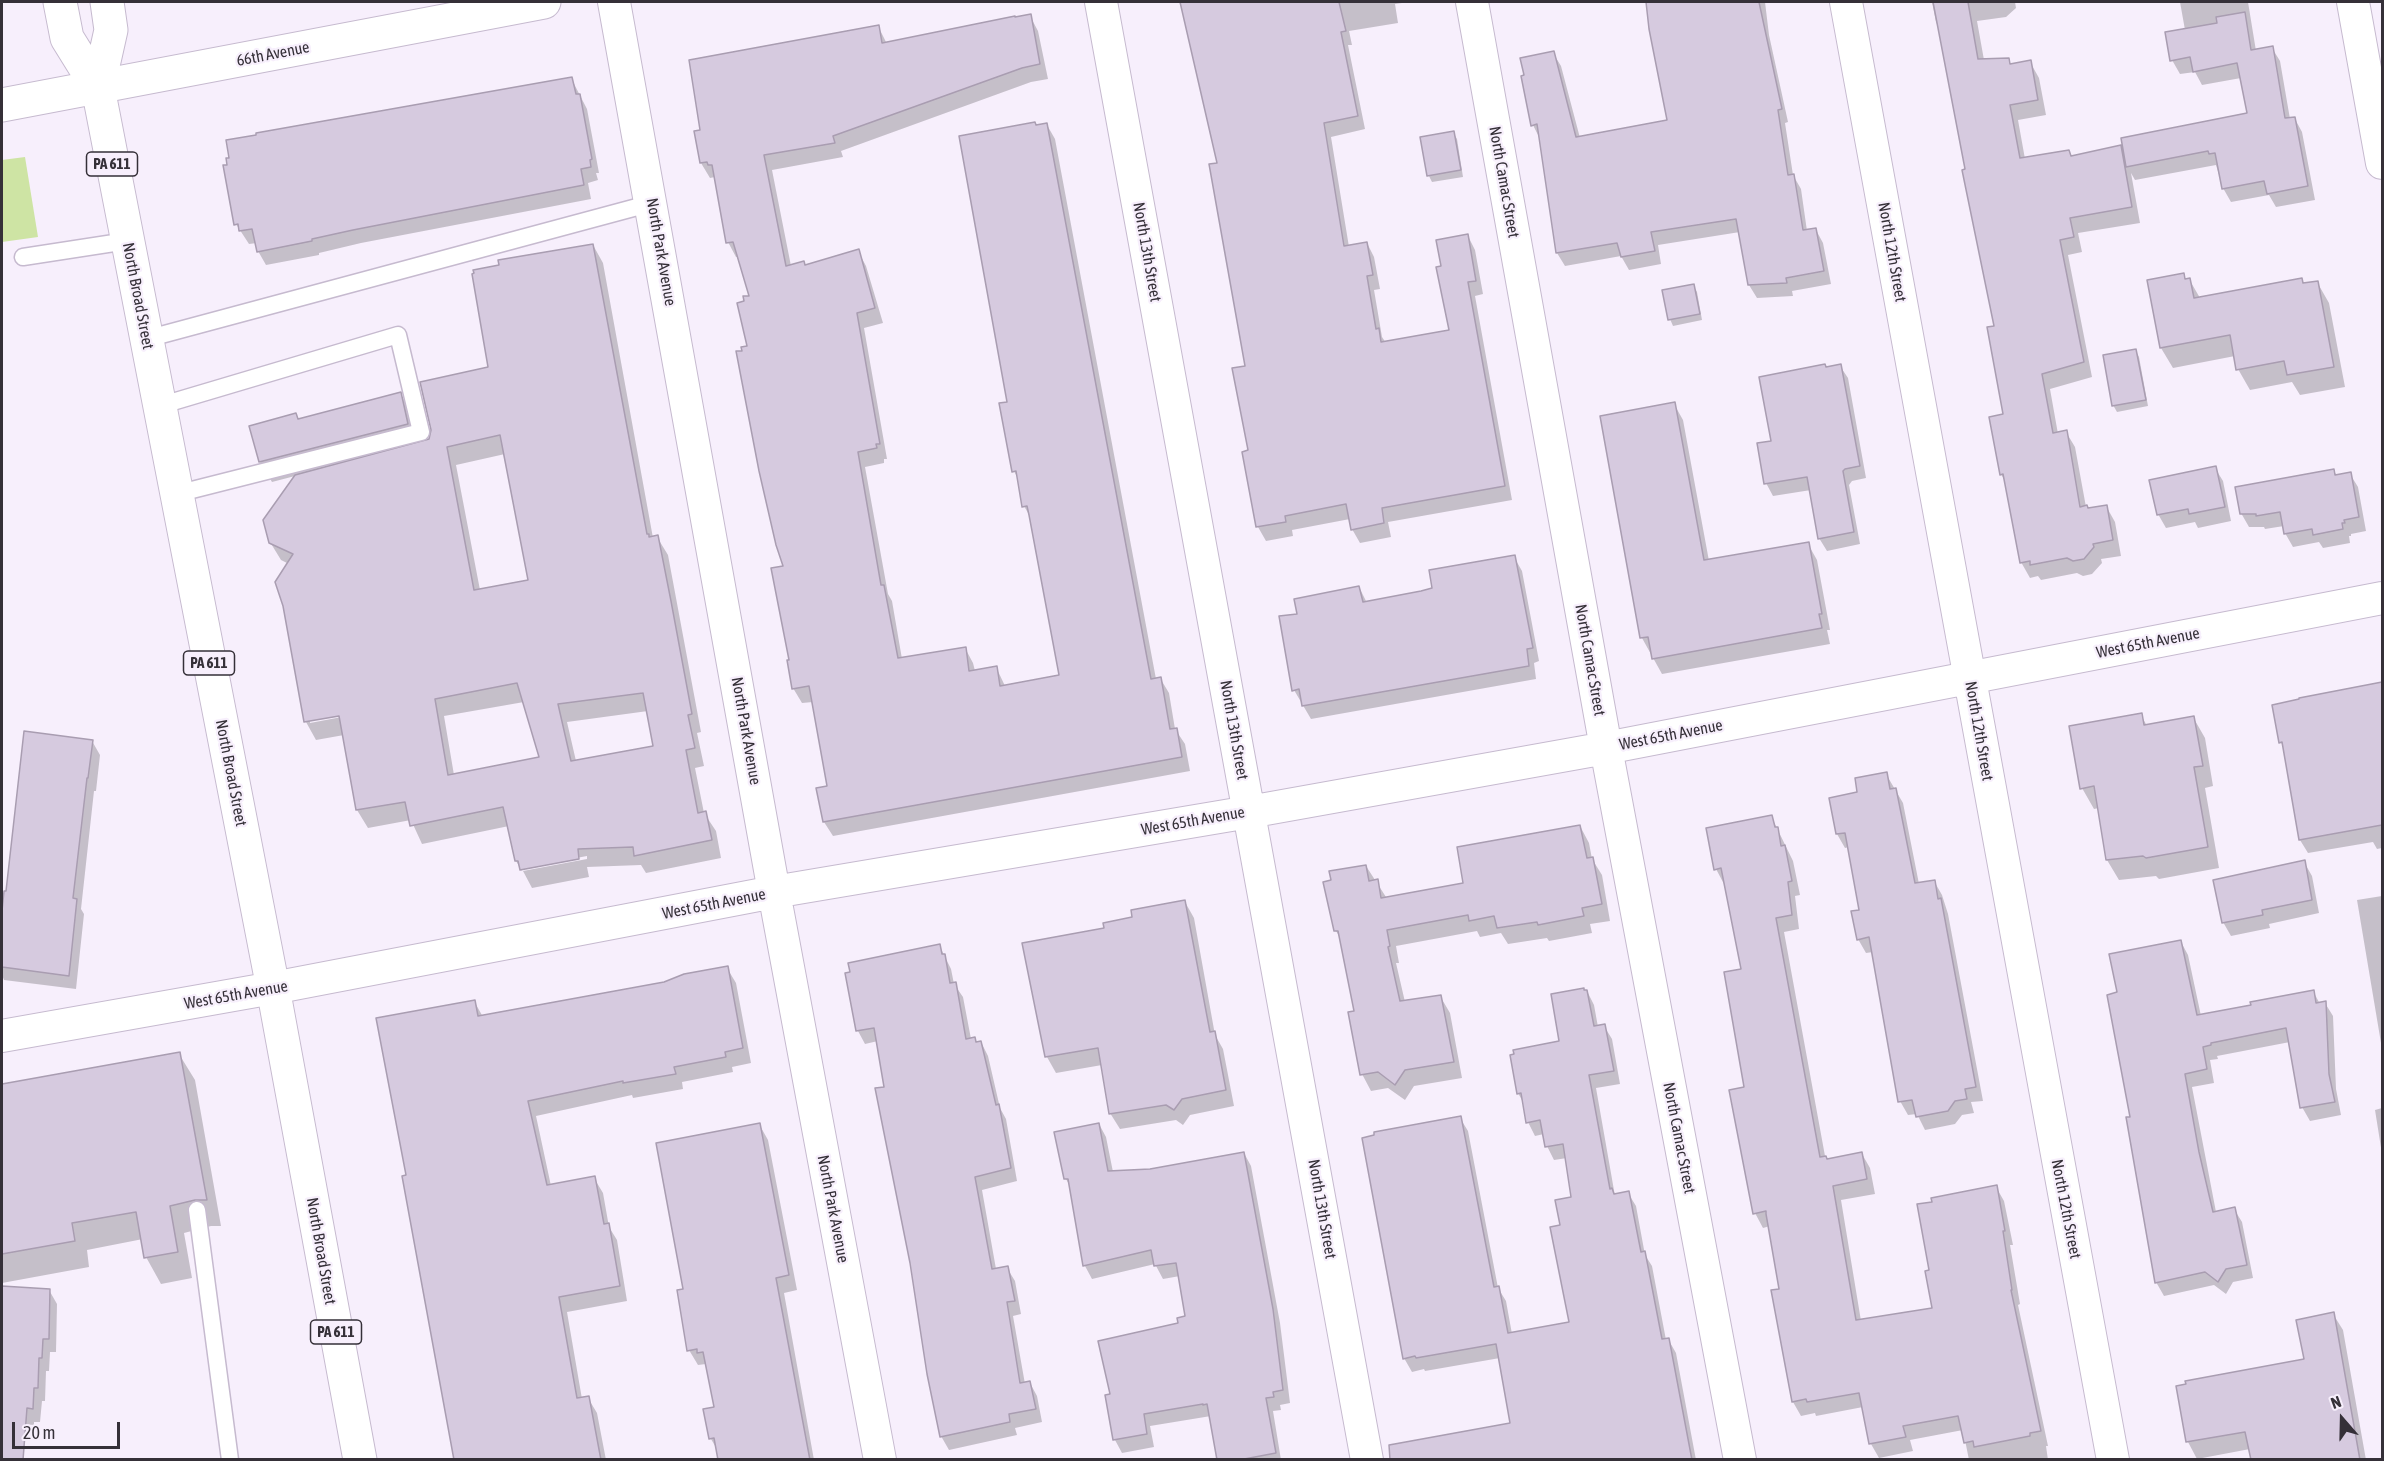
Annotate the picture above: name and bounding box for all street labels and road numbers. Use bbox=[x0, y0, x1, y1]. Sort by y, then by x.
street label: 66th Avenue bbox=[235, 38, 311, 70]
street label: North Camac Street bbox=[1485, 125, 1523, 239]
road number: PA 611 bbox=[86, 152, 138, 176]
street label: North Park Avenue bbox=[642, 197, 680, 307]
street label: North 13th Street bbox=[1129, 201, 1165, 303]
street label: North 12th Street bbox=[1874, 201, 1910, 303]
street label: North Broad Street bbox=[118, 241, 158, 351]
street label: North Camac Street bbox=[1571, 603, 1609, 717]
street label: West 65th Avenue bbox=[2095, 624, 2201, 662]
road number: PA 611 bbox=[184, 651, 234, 675]
street label: North Park Avenue bbox=[727, 676, 765, 786]
street label: North 13th Street bbox=[1216, 679, 1252, 781]
street label: North 12th Street bbox=[1961, 680, 1997, 782]
street label: West 65th Avenue bbox=[1618, 716, 1724, 754]
street label: North Broad Street bbox=[211, 718, 251, 828]
street label: West 65th Avenue bbox=[1140, 802, 1246, 840]
street label: West 65th Avenue bbox=[661, 885, 767, 923]
street label: West 65th Avenue bbox=[183, 976, 289, 1014]
street label: North Camac Street bbox=[1659, 1081, 1699, 1195]
street label: North Park Avenue bbox=[813, 1154, 853, 1264]
street label: North 13th Street bbox=[1304, 1158, 1340, 1260]
street label: North 12th Street bbox=[2047, 1158, 2085, 1260]
street label: North Broad Street bbox=[302, 1196, 340, 1306]
road number: PA 611 bbox=[310, 1320, 362, 1344]

